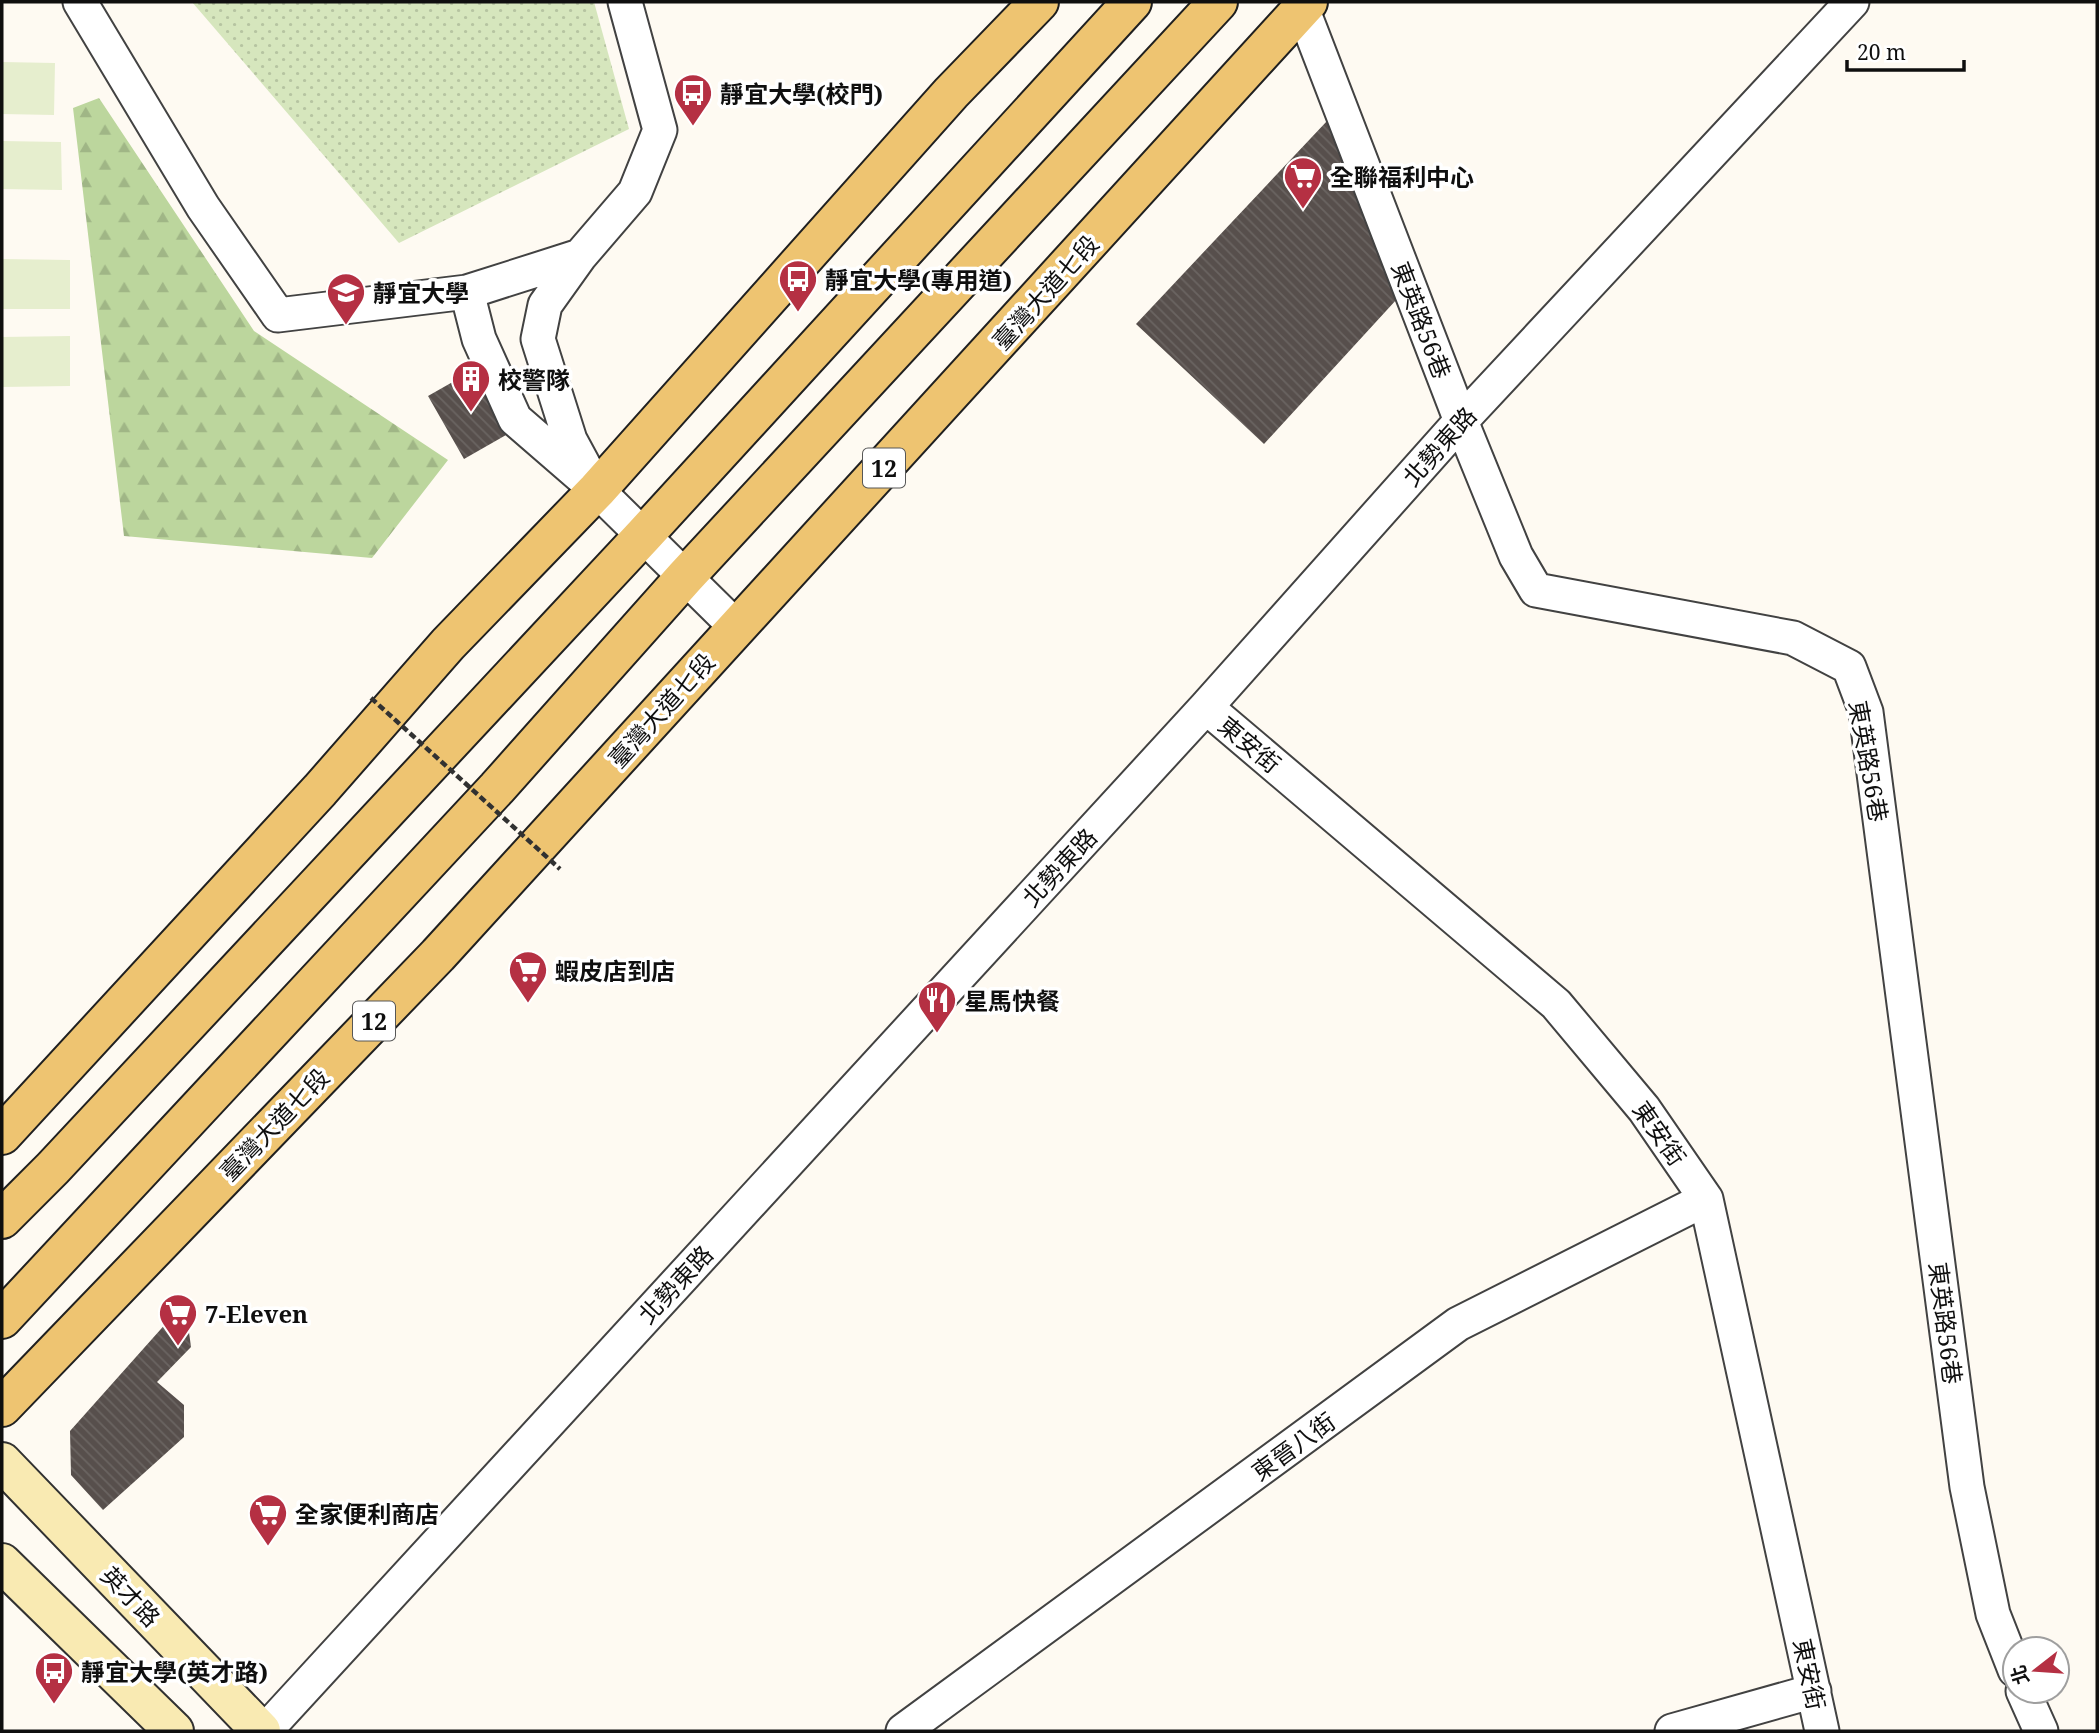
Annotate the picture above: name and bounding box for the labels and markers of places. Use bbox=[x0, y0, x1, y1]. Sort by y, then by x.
bus stop icon: 靜宜大學(校門) bbox=[672, 72, 714, 127]
place label: 靜宜大學(校門) bbox=[720, 77, 883, 110]
supermarket icon: 全聯福利中心 bbox=[1282, 155, 1324, 210]
place label: 全聯福利中心 bbox=[1330, 160, 1474, 193]
bus stop icon: 靜宜大學(專用道) bbox=[777, 258, 819, 313]
place label: 靜宜大學(專用道) bbox=[825, 263, 1012, 296]
school or university icon: 靜宜大學 bbox=[325, 271, 367, 326]
place label: 靜宜大學 bbox=[373, 276, 469, 309]
building icon: 校警隊 bbox=[450, 358, 492, 413]
place label: 校警隊 bbox=[498, 363, 570, 396]
supermarket icon: 蝦皮店到店 bbox=[507, 949, 549, 1004]
place label: 蝦皮店到店 bbox=[555, 954, 675, 987]
restaurant icon: 星馬快餐 bbox=[916, 979, 958, 1034]
place label: 星馬快餐 bbox=[964, 984, 1060, 1017]
supermarket icon: 7-Eleven bbox=[157, 1292, 199, 1347]
place label: 7-Eleven bbox=[205, 1297, 308, 1330]
supermarket icon: 全家便利商店 bbox=[247, 1492, 289, 1547]
place label: 全家便利商店 bbox=[295, 1497, 439, 1530]
bus stop icon: 靜宜大學(英才路) bbox=[33, 1650, 75, 1705]
place label: 靜宜大學(英才路) bbox=[81, 1655, 268, 1688]

